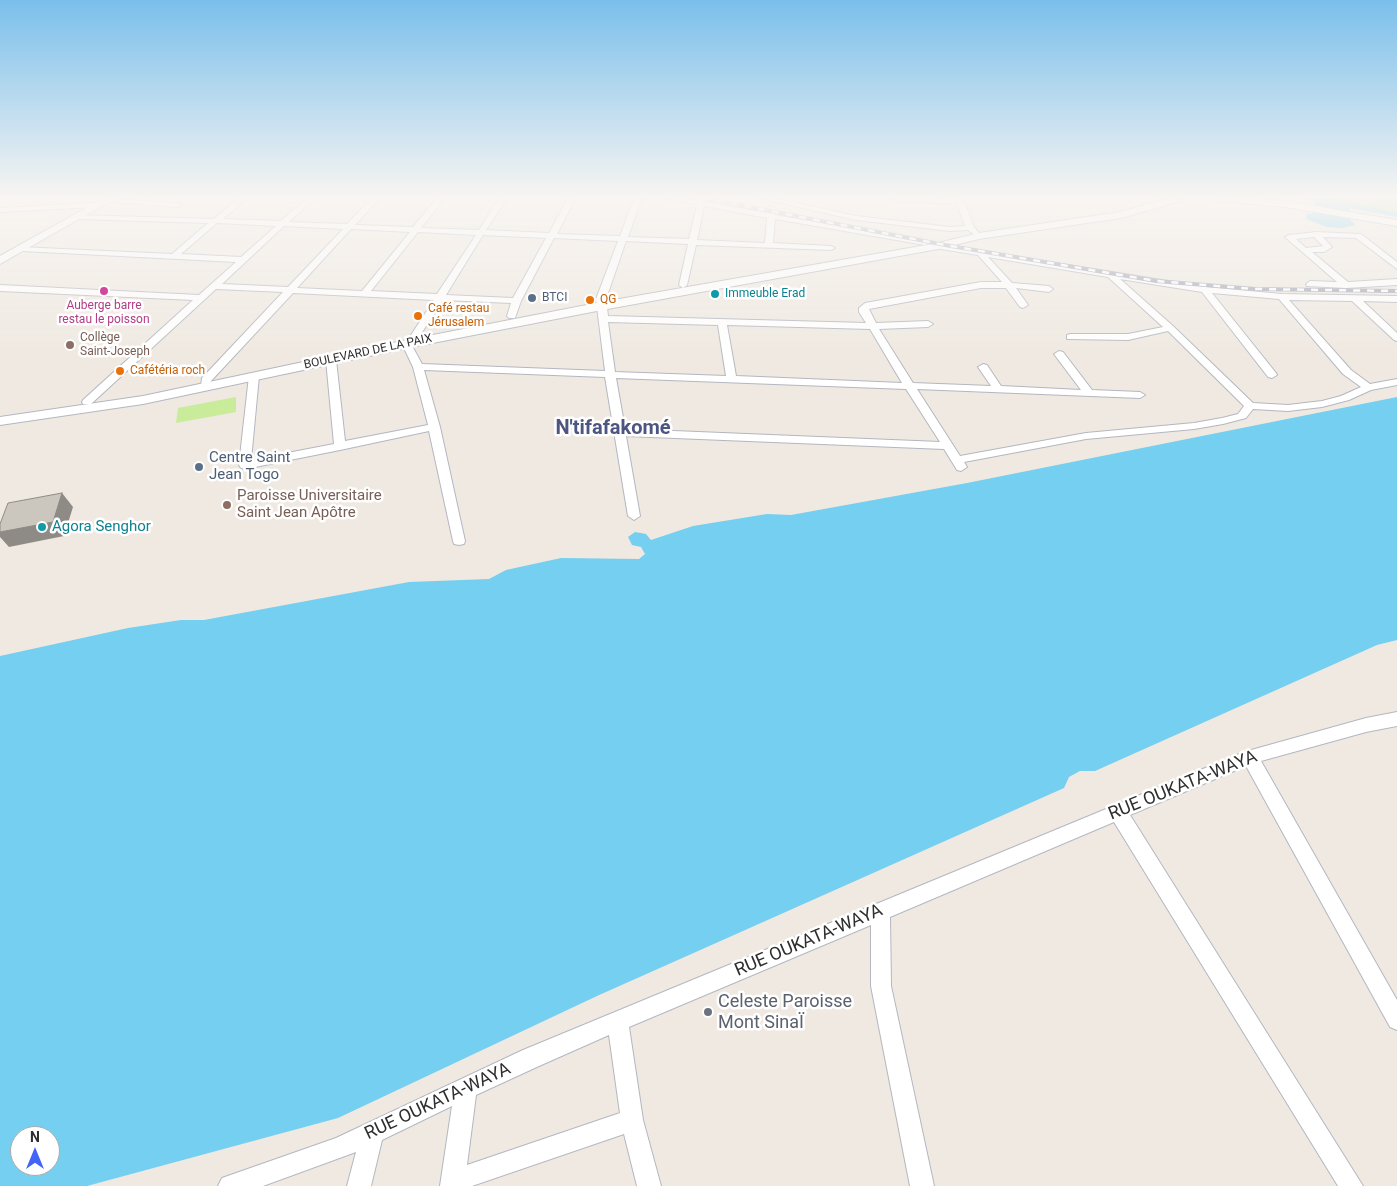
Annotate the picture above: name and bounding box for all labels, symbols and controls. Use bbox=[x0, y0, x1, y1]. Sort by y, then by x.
marker: Auberge barre restau le poisson bbox=[98, 285, 110, 297]
place label: Immeuble Erad bbox=[725, 287, 805, 301]
marker: Immeuble Erad bbox=[709, 288, 721, 300]
place label: BTCI bbox=[542, 291, 567, 305]
marker: BTCI bbox=[526, 292, 538, 304]
place label: QG bbox=[600, 293, 616, 307]
marker: QG bbox=[584, 294, 596, 306]
place label: Auberge barre restau le poisson bbox=[58, 299, 150, 327]
place label: Café restau Jérusalem bbox=[428, 302, 489, 330]
marker: Café restau Jérusalem bbox=[412, 310, 424, 322]
place label: Collège Saint-Joseph bbox=[80, 331, 150, 359]
street label: BOULEVARD DE LA PAIX bbox=[303, 331, 433, 373]
marker: Collège Saint-Joseph bbox=[64, 339, 76, 351]
place label: Cafétéria roch bbox=[130, 364, 205, 378]
marker: Cafétéria roch bbox=[114, 365, 126, 377]
district label: N'tifafakomé bbox=[555, 417, 671, 441]
place label: Centre Saint Jean Togo bbox=[209, 449, 290, 484]
marker: Centre Saint Jean Togo bbox=[193, 461, 205, 473]
place label: Paroisse Universitaire Saint Jean Apôtre bbox=[237, 487, 382, 522]
marker: Paroisse Universitaire Saint Jean Apôtre bbox=[221, 499, 233, 511]
place label: Agora Senghor bbox=[52, 518, 151, 536]
marker: Agora Senghor bbox=[36, 521, 48, 533]
street label: RUE OUKATA-WAYA bbox=[1106, 746, 1260, 826]
street label: RUE OUKATA-WAYA bbox=[732, 900, 886, 982]
place label: Celeste Paroisse Mont SinaÏ bbox=[718, 991, 852, 1034]
marker: Celeste Paroisse Mont SinaÏ bbox=[702, 1006, 714, 1018]
street label: RUE OUKATA-WAYA bbox=[362, 1059, 514, 1145]
north arrow bbox=[10, 1126, 60, 1176]
text: N bbox=[30, 1129, 40, 1145]

